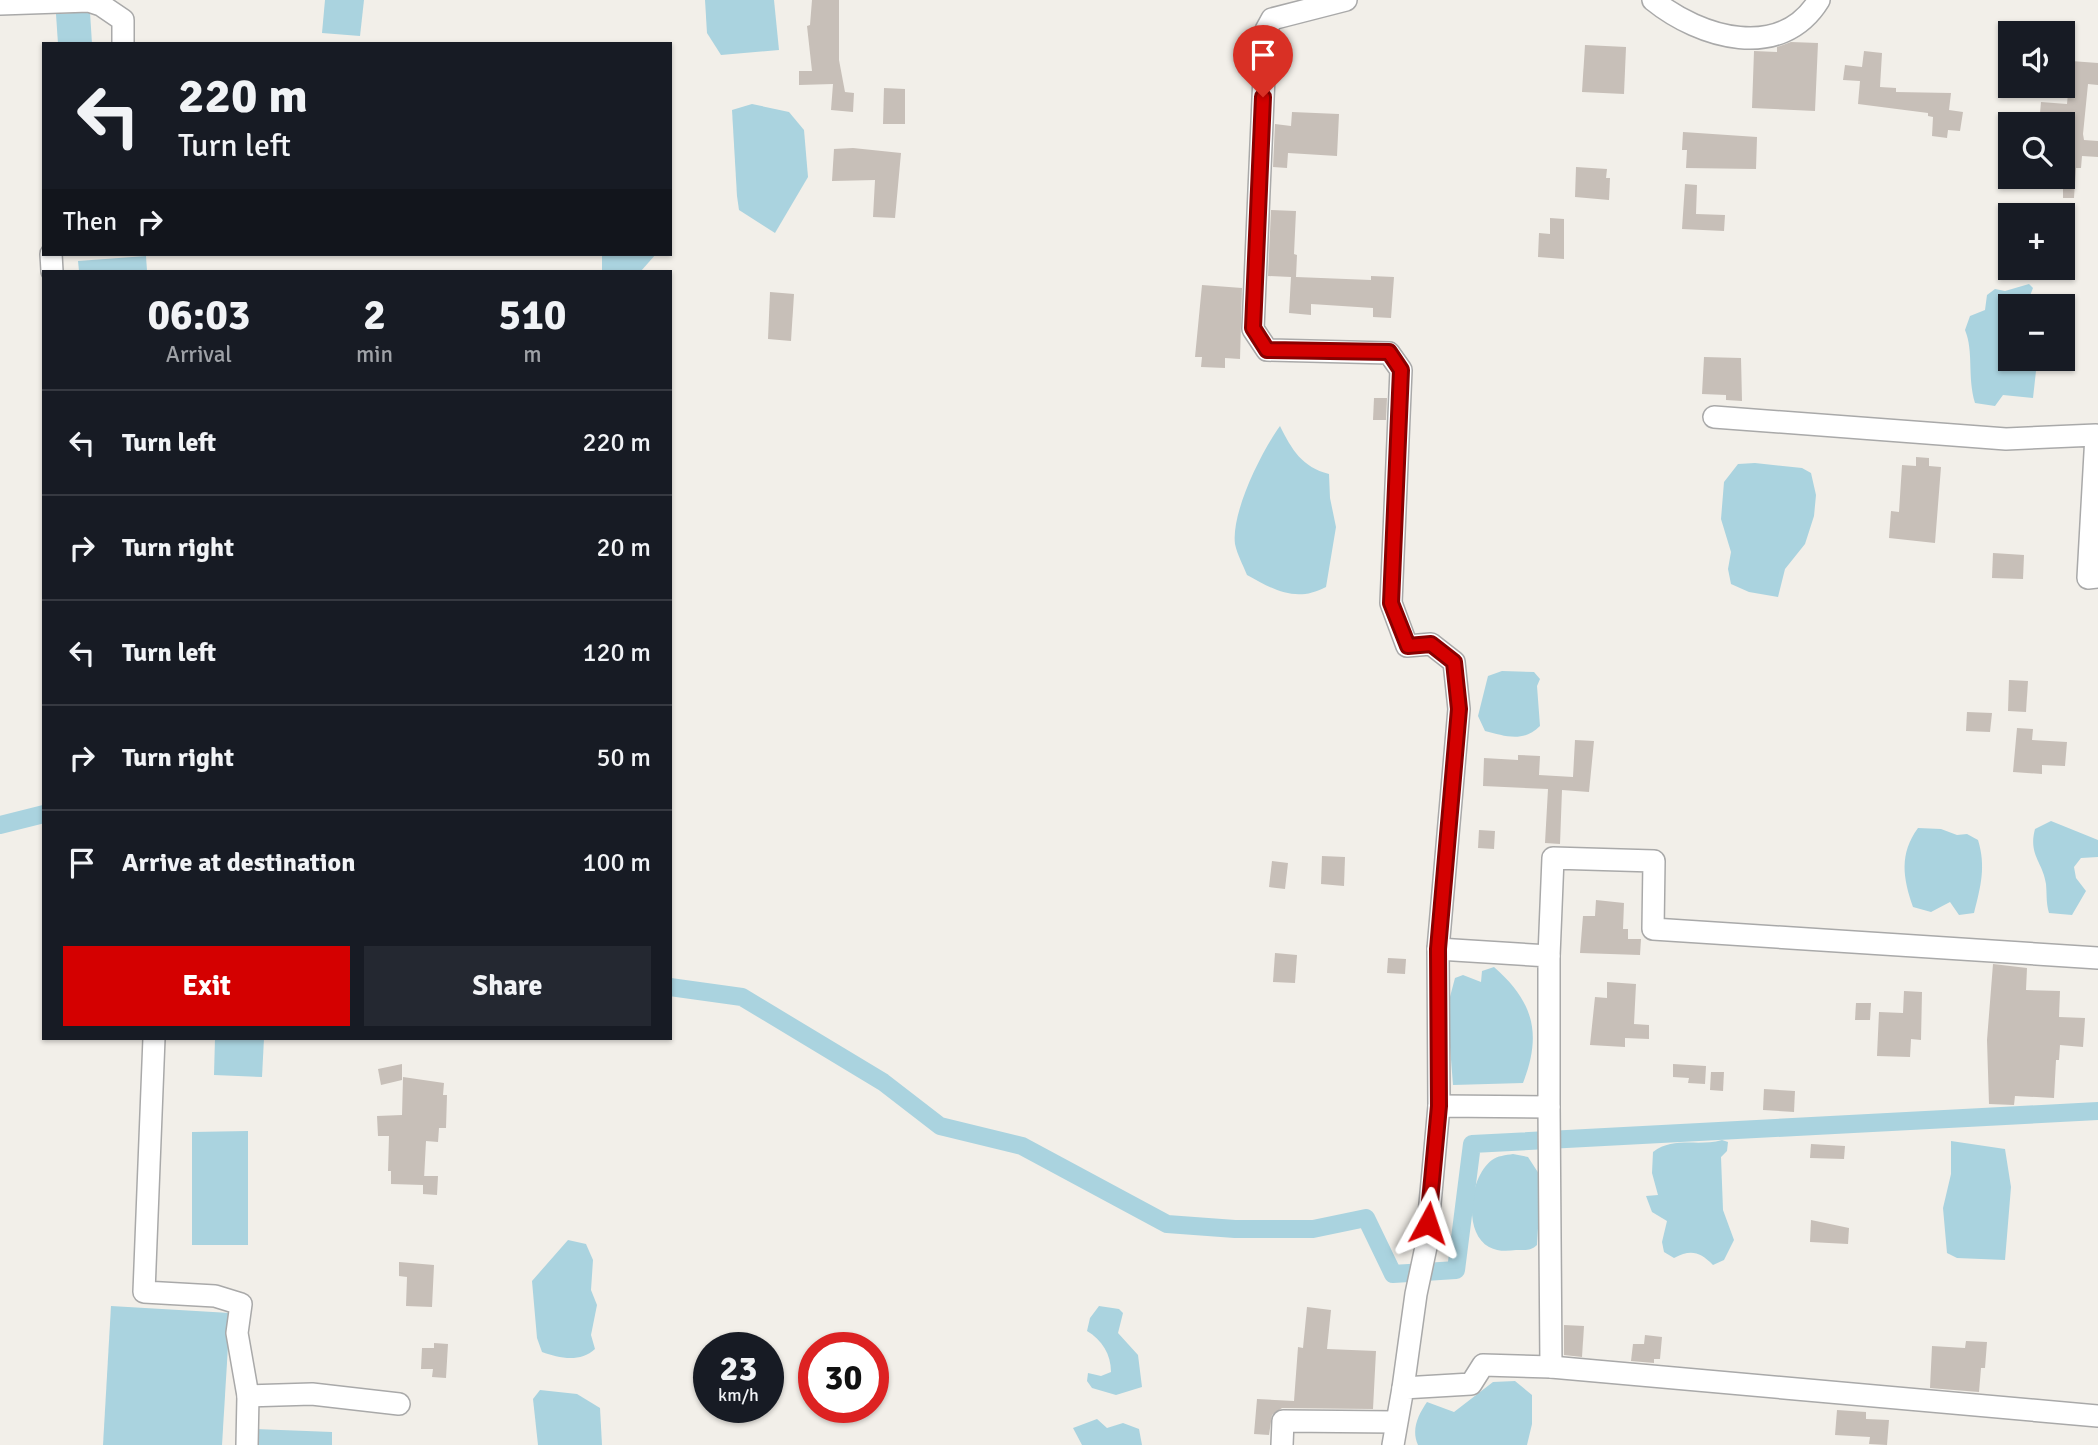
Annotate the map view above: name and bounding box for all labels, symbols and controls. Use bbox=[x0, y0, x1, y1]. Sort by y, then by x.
map controls bbox=[1998, 21, 2075, 371]
button: sound bbox=[1998, 21, 2075, 98]
pin bbox=[1233, 25, 1293, 97]
icon: arrive bbox=[1244, 36, 1282, 74]
text: 220 m bbox=[178, 66, 308, 126]
icon: left bbox=[63, 70, 154, 161]
button: search bbox=[1998, 112, 2075, 189]
text: Turn left bbox=[178, 126, 291, 165]
icon: right bbox=[131, 203, 169, 241]
button: + bbox=[1998, 203, 2075, 280]
text: Then bbox=[63, 206, 117, 238]
text: 06:03 bbox=[147, 290, 251, 341]
text: 2 bbox=[363, 290, 386, 341]
text: 510 bbox=[498, 290, 567, 341]
button: − bbox=[1998, 294, 2075, 371]
text: Arrival bbox=[166, 340, 232, 369]
text: min bbox=[356, 340, 393, 369]
text: m bbox=[523, 340, 542, 369]
icon: left bbox=[63, 424, 101, 462]
text: Turn left bbox=[122, 427, 216, 459]
text: 220 m bbox=[582, 427, 651, 459]
icon: right bbox=[63, 529, 101, 567]
text: Turn right bbox=[122, 532, 234, 564]
text: 20 m bbox=[596, 532, 651, 564]
icon: left bbox=[63, 634, 101, 672]
text: Turn left bbox=[122, 637, 216, 669]
text: 120 m bbox=[582, 637, 651, 669]
icon: right bbox=[63, 739, 101, 777]
text: Turn right bbox=[122, 742, 234, 774]
text: 50 m bbox=[596, 742, 651, 774]
icon: arrive bbox=[63, 844, 101, 882]
text: Arrive at destination bbox=[122, 847, 355, 879]
text: 100 m bbox=[582, 847, 651, 879]
button: Exit bbox=[63, 946, 350, 1026]
button: Share bbox=[364, 946, 651, 1026]
position arrow bbox=[1391, 1186, 1465, 1260]
speed limit sign: 30 bbox=[798, 1332, 889, 1423]
text: 23 bbox=[720, 1347, 757, 1390]
text: km/h bbox=[718, 1384, 759, 1406]

